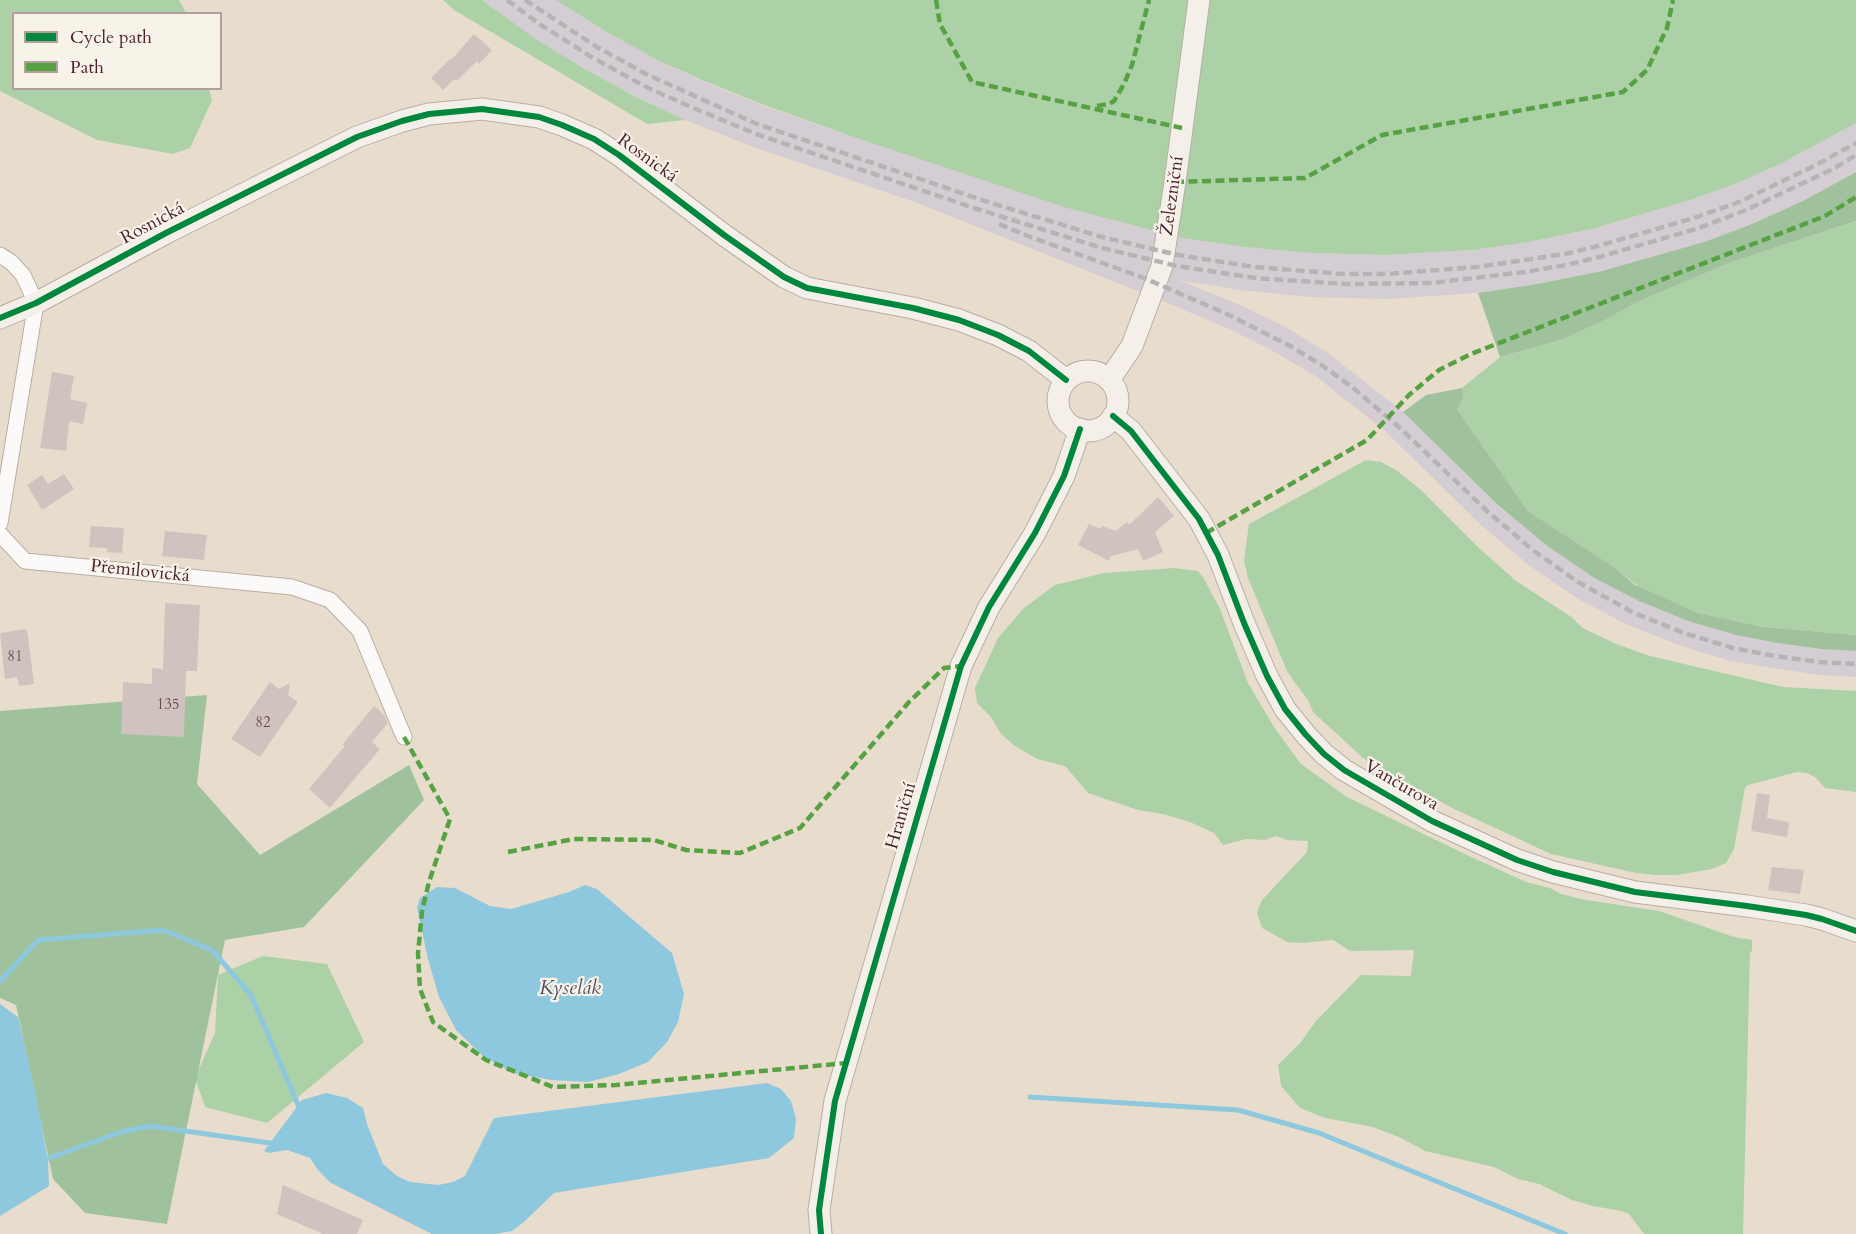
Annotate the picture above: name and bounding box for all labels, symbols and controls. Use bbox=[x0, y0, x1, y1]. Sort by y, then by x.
legend bbox=[12, 12, 222, 90]
text: Cycle path bbox=[70, 25, 152, 50]
text: Path bbox=[70, 55, 104, 80]
street label: Rosnická bbox=[613, 130, 681, 188]
street label: Železniční bbox=[1157, 155, 1189, 237]
street label: Rosnická bbox=[117, 198, 189, 250]
street label: Přemilovická bbox=[89, 556, 191, 588]
house number: 81 bbox=[7, 649, 23, 667]
house number: 135 bbox=[156, 697, 180, 715]
house number: 82 bbox=[255, 715, 271, 733]
street label: Vančurova bbox=[1360, 756, 1442, 816]
street label: Hraniční bbox=[882, 780, 922, 852]
water label: Kyselák bbox=[539, 977, 601, 1001]

